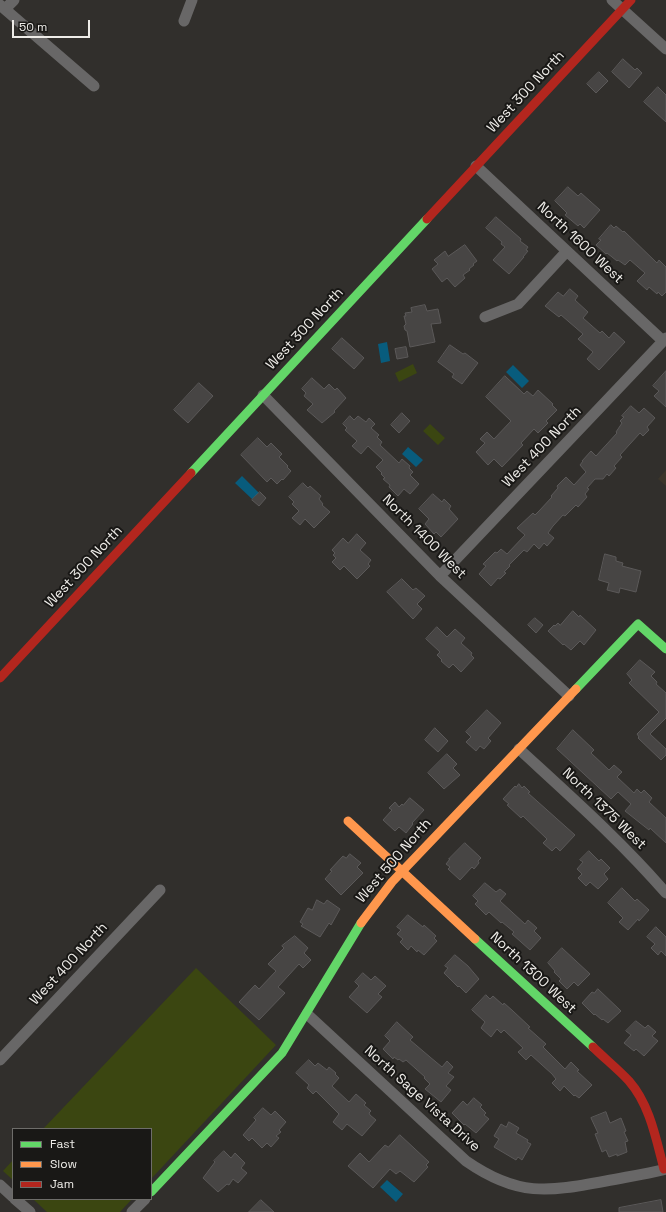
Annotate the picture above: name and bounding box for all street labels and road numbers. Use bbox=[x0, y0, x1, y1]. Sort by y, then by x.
street label: West 300 North bbox=[484, 48, 568, 136]
street label: North 1600 West bbox=[533, 199, 627, 287]
street label: West 300 North bbox=[263, 285, 347, 373]
street label: West 400 North bbox=[499, 403, 585, 491]
street label: North 1400 West bbox=[378, 491, 470, 583]
street label: West 300 North bbox=[42, 523, 126, 611]
street label: North 1375 West bbox=[559, 765, 649, 853]
street label: West 500 North bbox=[353, 816, 435, 906]
street label: West 400 North bbox=[27, 919, 111, 1009]
street label: North 1300 West bbox=[486, 929, 580, 1017]
street label: North Sage Vista Drive bbox=[361, 1043, 483, 1155]

